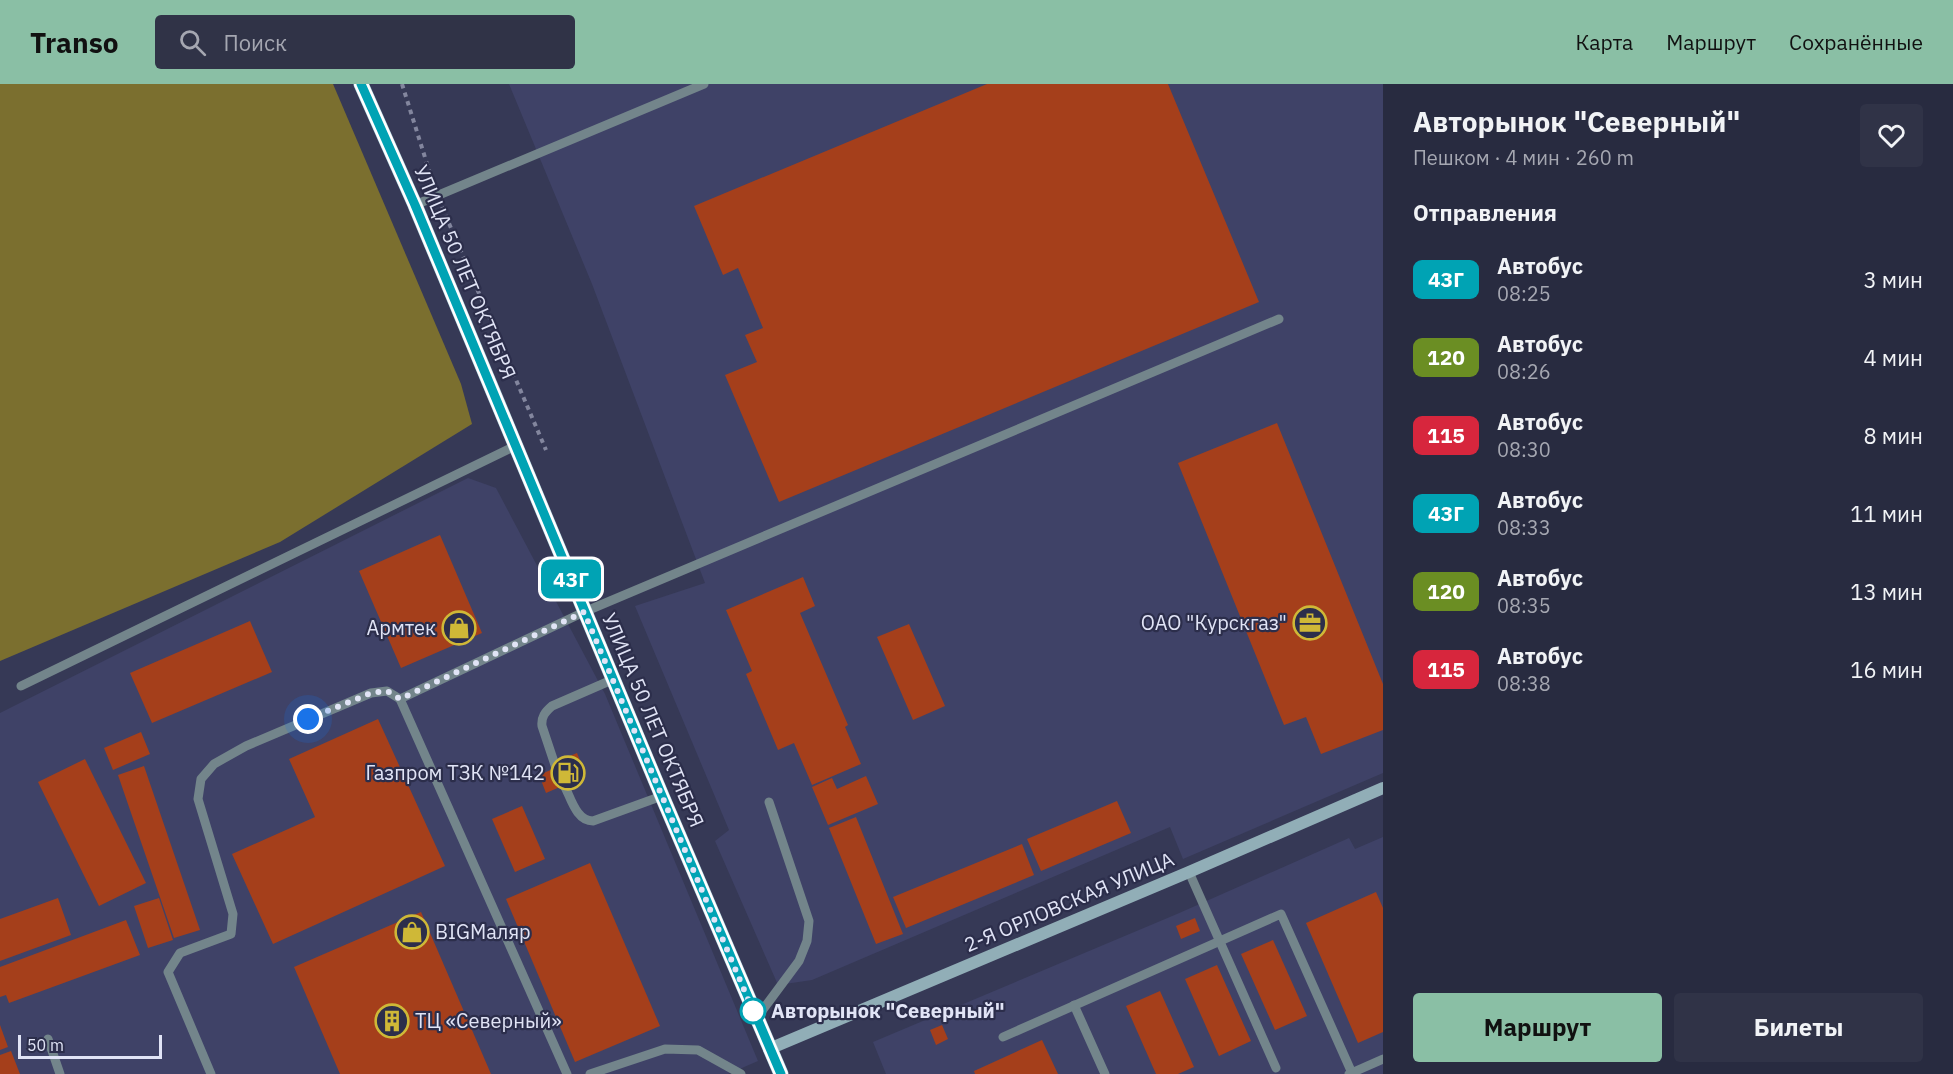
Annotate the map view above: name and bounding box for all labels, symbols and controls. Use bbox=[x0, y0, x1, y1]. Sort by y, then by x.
search box bbox=[155, 15, 575, 69]
text: Transo bbox=[30, 24, 119, 61]
icon: search bbox=[176, 26, 209, 59]
text: Поиск bbox=[224, 28, 287, 57]
text: Карта bbox=[1575, 28, 1633, 56]
text: Маршрут bbox=[1666, 28, 1756, 56]
text: Сохранённые bbox=[1789, 28, 1923, 56]
text: Авторынок "Северный" bbox=[1413, 103, 1740, 140]
button: heart bbox=[1860, 104, 1923, 167]
text: Пешком · 4 мин · 260 m bbox=[1413, 144, 1634, 171]
street label: УЛИЦА 50 ЛЕТ ОКТЯБРЯ bbox=[408, 161, 523, 383]
text: Отправления bbox=[1413, 198, 1557, 227]
text: Автобус bbox=[1497, 251, 1583, 280]
text: 43Г bbox=[1428, 265, 1464, 293]
text: 3 мин bbox=[1863, 265, 1923, 294]
text: 08:25 bbox=[1497, 280, 1551, 307]
text: Автобус bbox=[1497, 329, 1583, 358]
text: 120 bbox=[1427, 343, 1465, 371]
text: 4 мин bbox=[1863, 343, 1923, 372]
text: 08:26 bbox=[1497, 358, 1551, 385]
text: Автобус bbox=[1497, 407, 1583, 436]
text: 115 bbox=[1427, 421, 1465, 449]
text: 8 мин bbox=[1863, 421, 1923, 450]
text: 08:30 bbox=[1497, 436, 1551, 463]
text: Автобус bbox=[1497, 485, 1583, 514]
text: 43Г bbox=[1428, 499, 1464, 527]
text: 11 мин bbox=[1850, 499, 1923, 528]
text: 08:33 bbox=[1497, 514, 1551, 541]
line badge: 43Г bbox=[536, 560, 606, 598]
text: Автобус bbox=[1497, 563, 1583, 592]
text: 43Г bbox=[553, 565, 589, 593]
text: 120 bbox=[1427, 577, 1465, 605]
text: 13 мин bbox=[1850, 577, 1923, 606]
text: 08:35 bbox=[1497, 592, 1551, 619]
office icon: ОАО "Курскгаз" bbox=[1292, 605, 1328, 641]
street label: УЛИЦА 50 ЛЕТ ОКТЯБРЯ bbox=[596, 609, 711, 831]
place label: ОАО "Курскгаз" bbox=[1141, 609, 1287, 636]
shop icon: Армтек bbox=[441, 610, 477, 646]
place label: Армтек bbox=[367, 614, 436, 641]
text: Автобус bbox=[1497, 641, 1583, 670]
text: 115 bbox=[1427, 655, 1465, 683]
text: 16 мин bbox=[1850, 655, 1923, 684]
text: 08:38 bbox=[1497, 670, 1551, 697]
your location bbox=[293, 704, 323, 734]
fuel station icon: Газпром ТЗК №142 bbox=[550, 755, 586, 791]
place label: Газпром ТЗК №142 bbox=[365, 759, 545, 786]
street label: 2-Я ОРЛОВСКАЯ УЛИЦА bbox=[960, 845, 1178, 958]
shop icon: BIGМаляр bbox=[394, 914, 430, 950]
place label: BIGМаляр bbox=[435, 918, 531, 945]
button: Маршрут bbox=[1413, 993, 1662, 1062]
button: Билеты bbox=[1674, 993, 1923, 1062]
place label: Авторынок "Северный" bbox=[771, 997, 1005, 1024]
marker: Авторынок "Северный" bbox=[740, 998, 766, 1024]
building icon: ТЦ «Северный» bbox=[374, 1003, 410, 1039]
place label: ТЦ «Северный» bbox=[415, 1007, 561, 1034]
scale bar bbox=[18, 1032, 162, 1060]
text: 50 m bbox=[27, 1035, 64, 1055]

